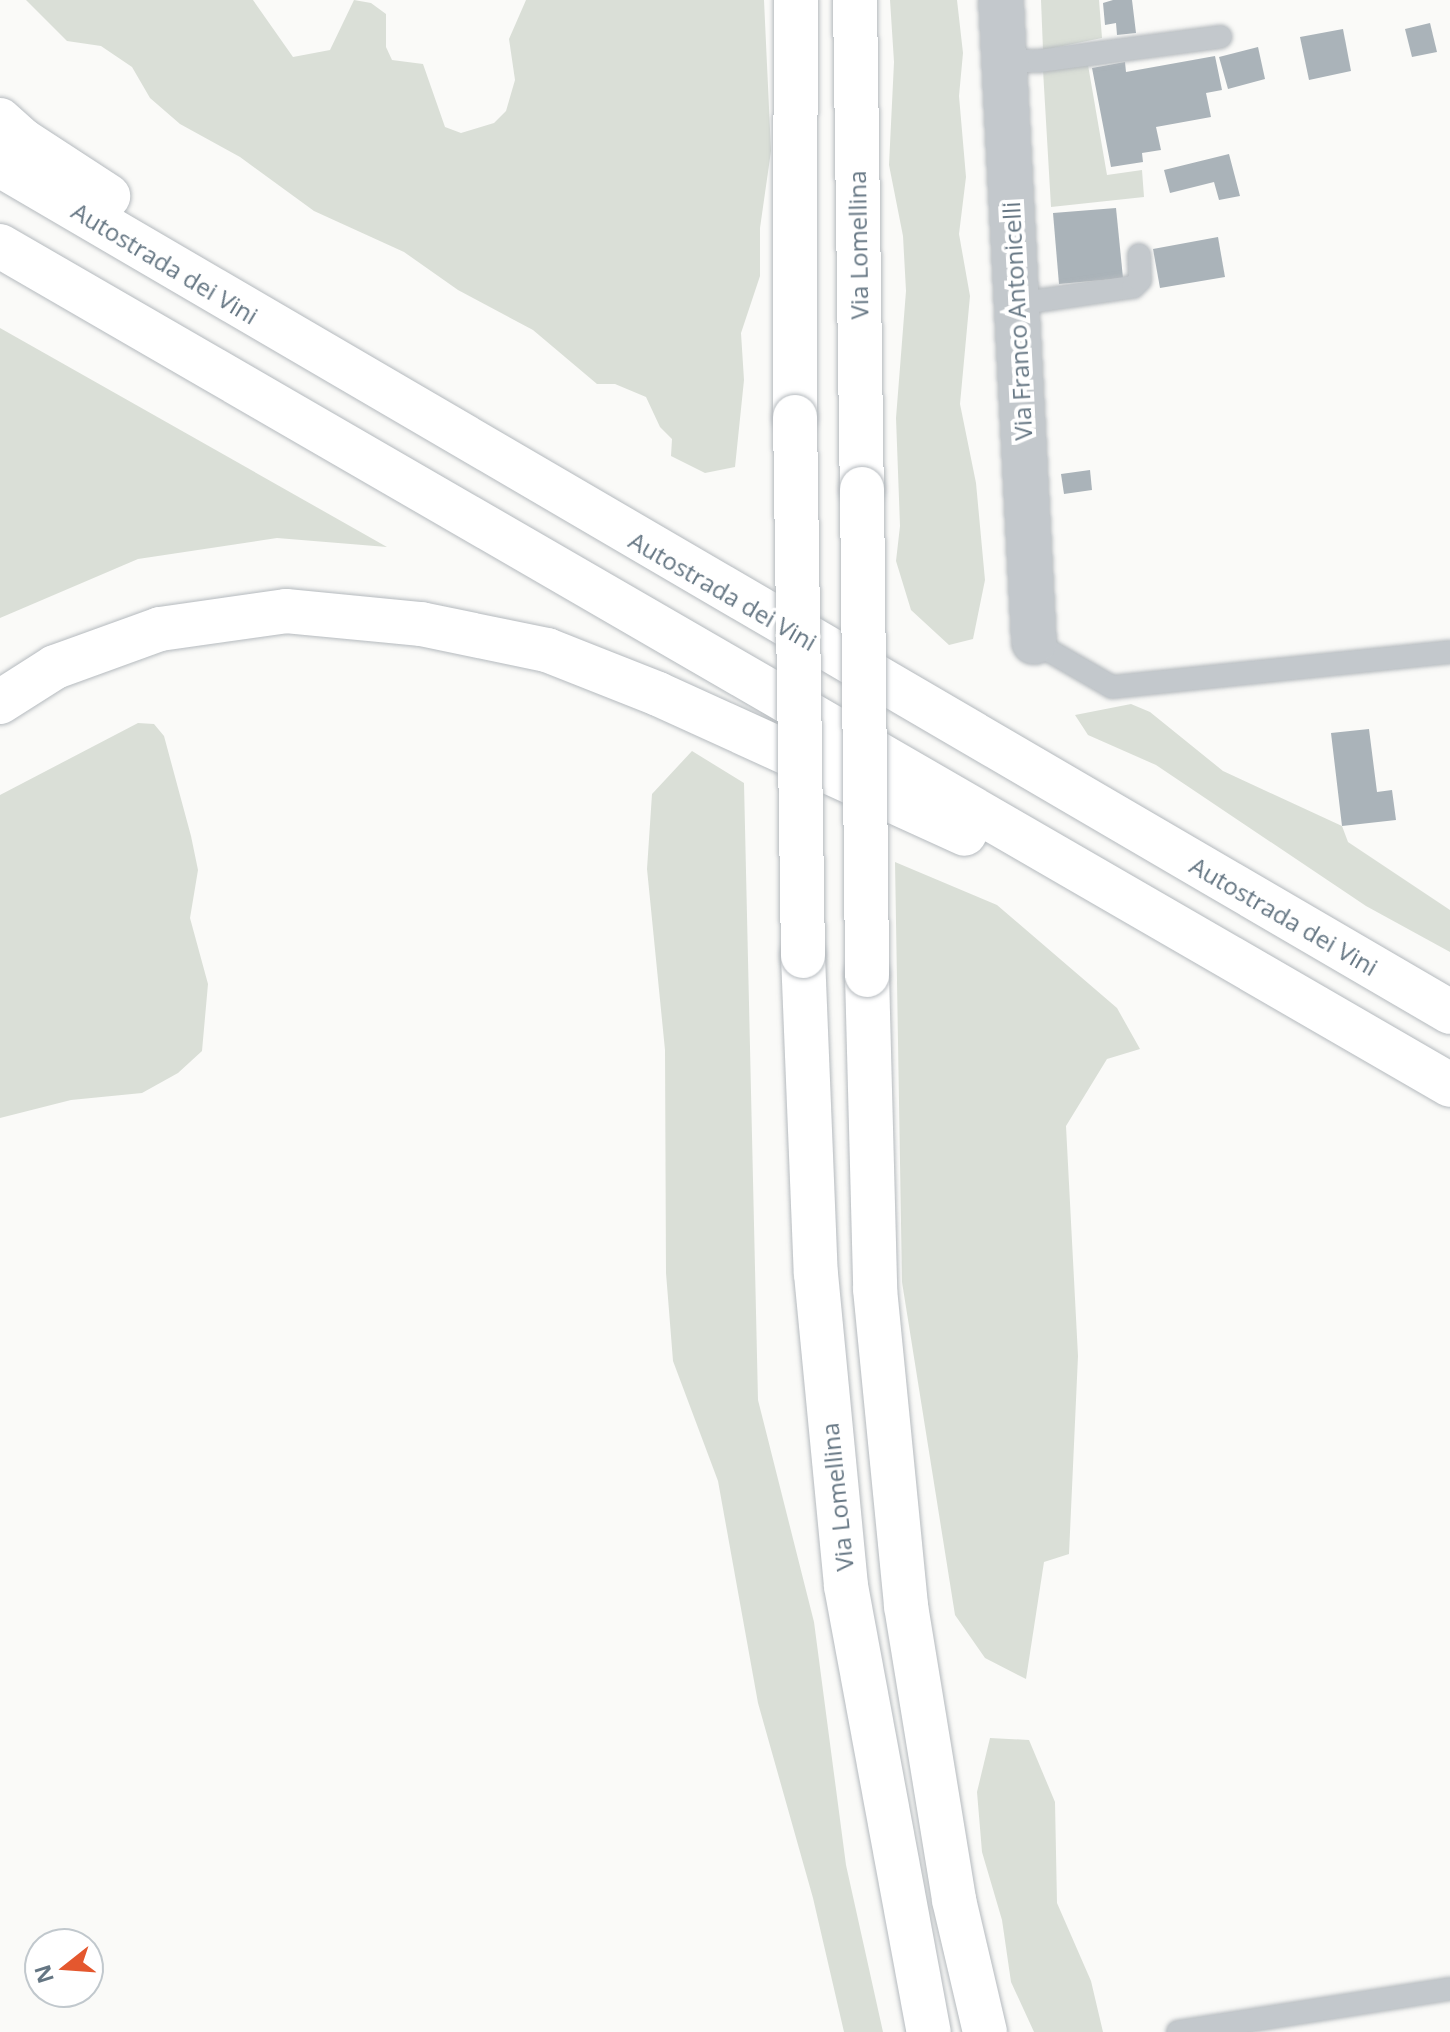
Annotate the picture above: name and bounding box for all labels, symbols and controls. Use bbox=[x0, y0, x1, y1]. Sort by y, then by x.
street label: Via Lomellina bbox=[842, 170, 874, 320]
street label: Autostrada dei Vini bbox=[67, 196, 263, 330]
street label: Via Franco Antonicelli bbox=[996, 201, 1038, 441]
street label: Autostrada dei Vini bbox=[624, 526, 822, 656]
street label: Autostrada dei Vini bbox=[1185, 851, 1383, 981]
street label: Via Lomellina bbox=[815, 1421, 859, 1573]
north arrow bbox=[24, 1928, 104, 2008]
text: N bbox=[26, 1961, 60, 1987]

